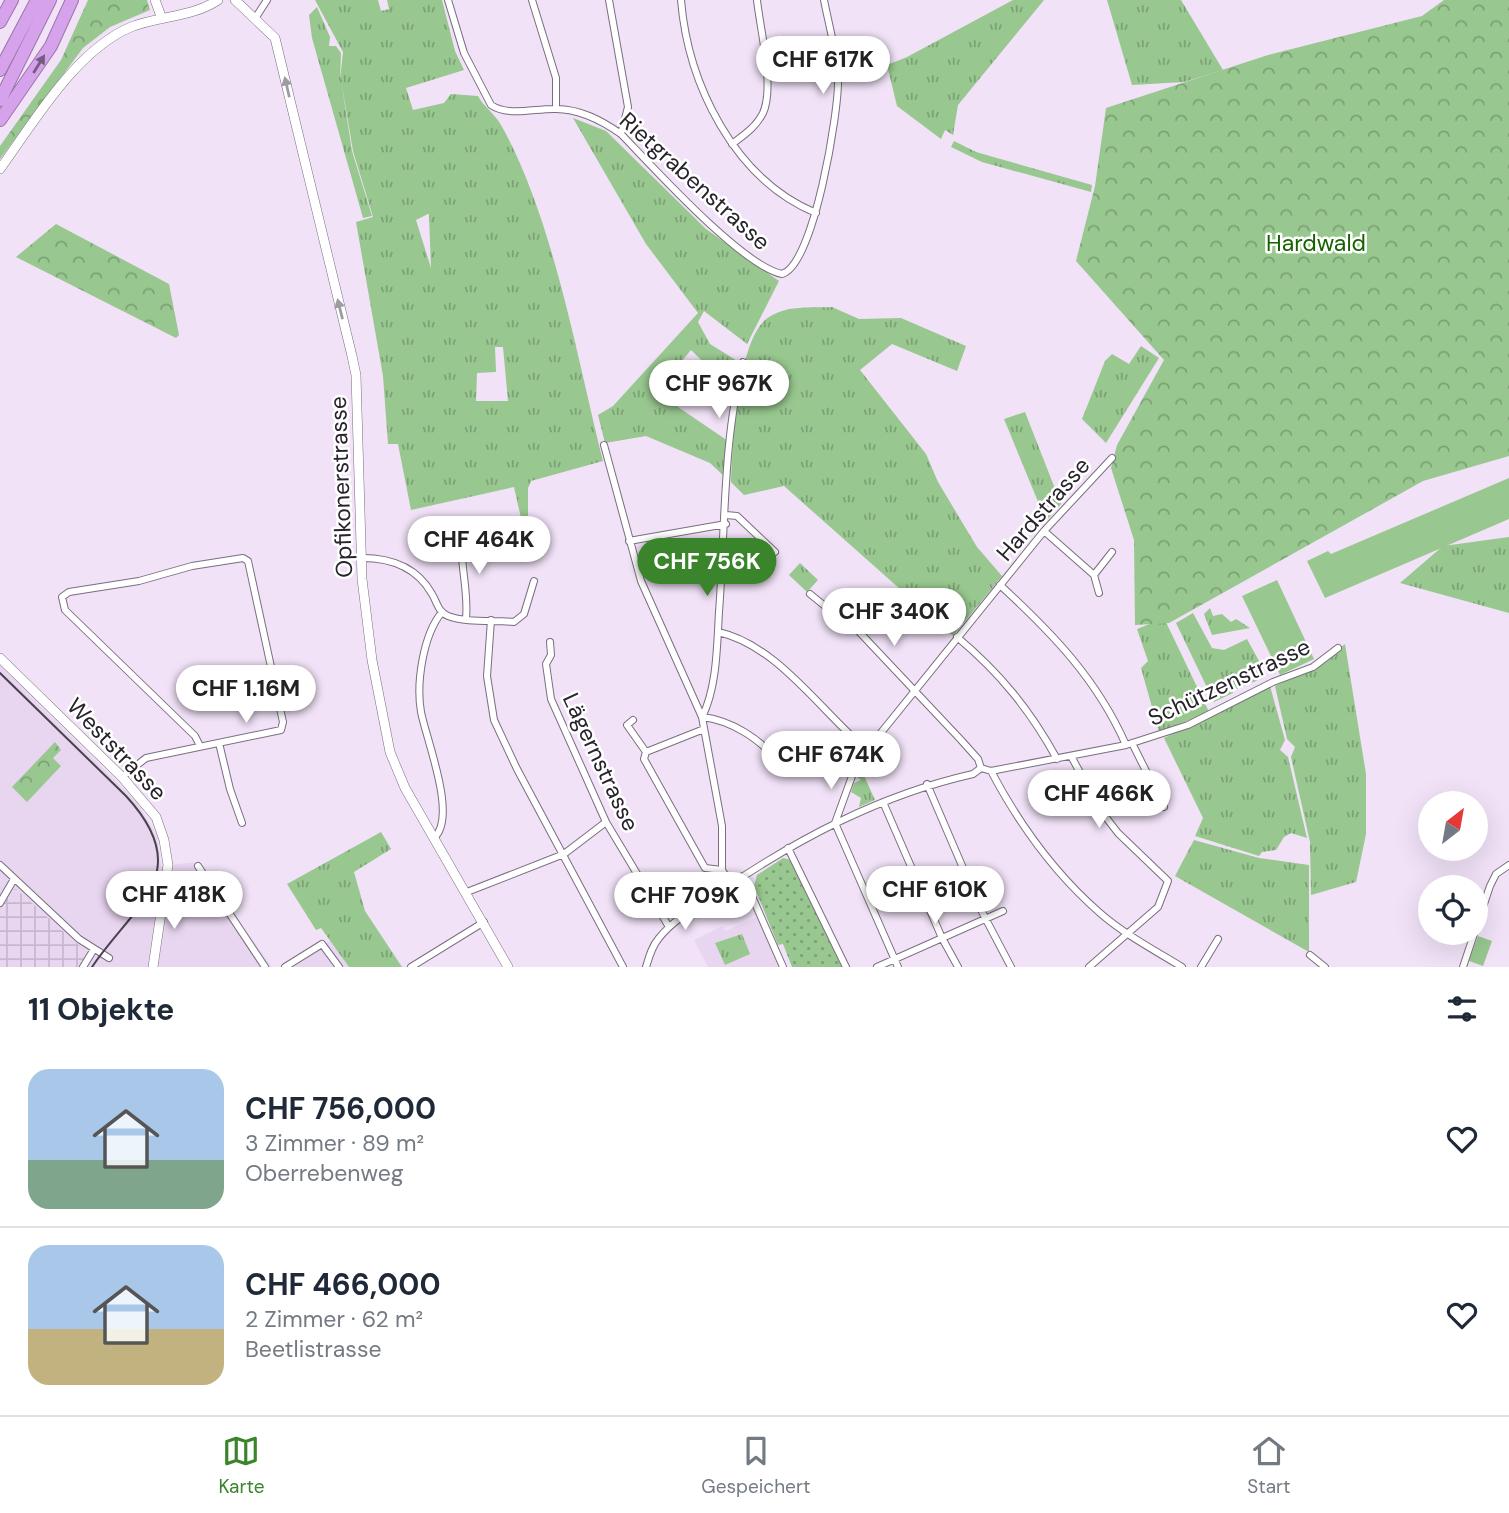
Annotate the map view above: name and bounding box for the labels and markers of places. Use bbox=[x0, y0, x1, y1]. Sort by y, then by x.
pin: CHF 617K bbox=[751, 36, 895, 96]
pin: CHF 967K bbox=[647, 360, 791, 420]
pin: CHF 464K bbox=[407, 516, 551, 576]
pin: CHF 756K bbox=[635, 538, 779, 598]
pin: CHF 340K bbox=[822, 588, 966, 648]
pin: CHF 1.16M bbox=[166, 666, 326, 725]
pin: CHF 674K bbox=[759, 732, 903, 791]
pin: CHF 466K bbox=[1027, 770, 1171, 830]
pin: CHF 610K bbox=[863, 866, 1007, 926]
pin: CHF 418K bbox=[102, 872, 246, 931]
pin: CHF 709K bbox=[613, 872, 757, 932]

